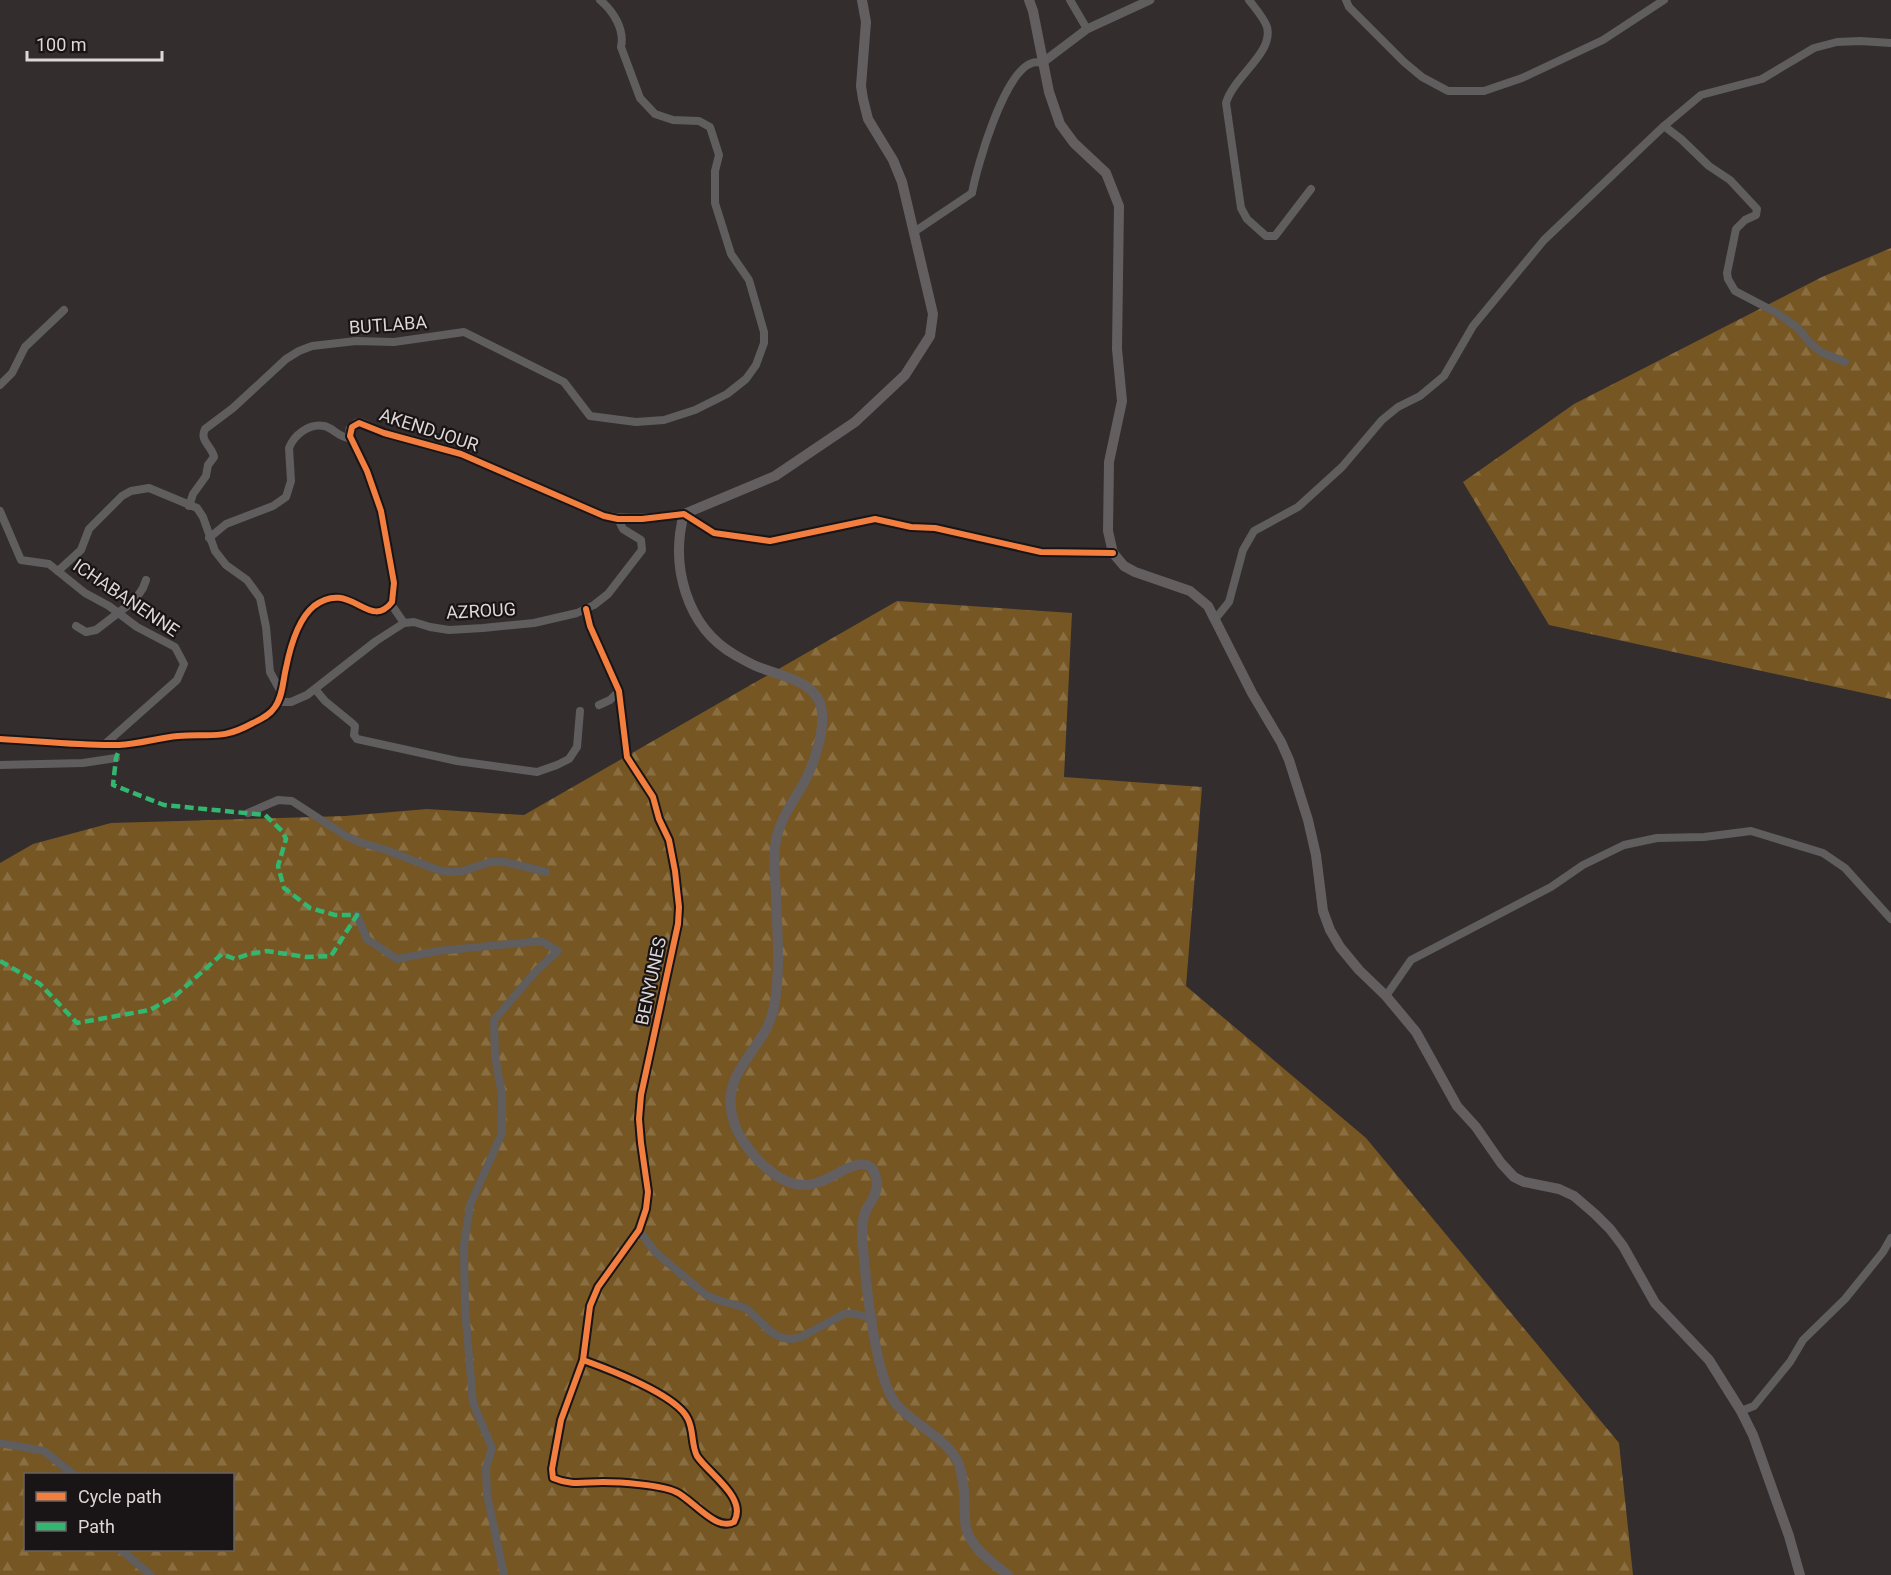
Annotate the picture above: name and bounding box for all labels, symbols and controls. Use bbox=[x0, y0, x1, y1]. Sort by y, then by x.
scale bar bbox=[27, 24, 162, 62]
text: 100 m bbox=[36, 34, 87, 55]
street label: BUTLABA bbox=[348, 311, 428, 338]
street label: AKENDJOUR bbox=[377, 404, 481, 455]
street label: ICHABANENNE bbox=[69, 554, 183, 641]
street label: AZROUG bbox=[446, 598, 516, 623]
street label: BENYUNES bbox=[631, 935, 670, 1027]
legend bbox=[24, 1473, 234, 1551]
text: Cycle path bbox=[78, 1486, 162, 1507]
text: Path bbox=[78, 1516, 115, 1537]

